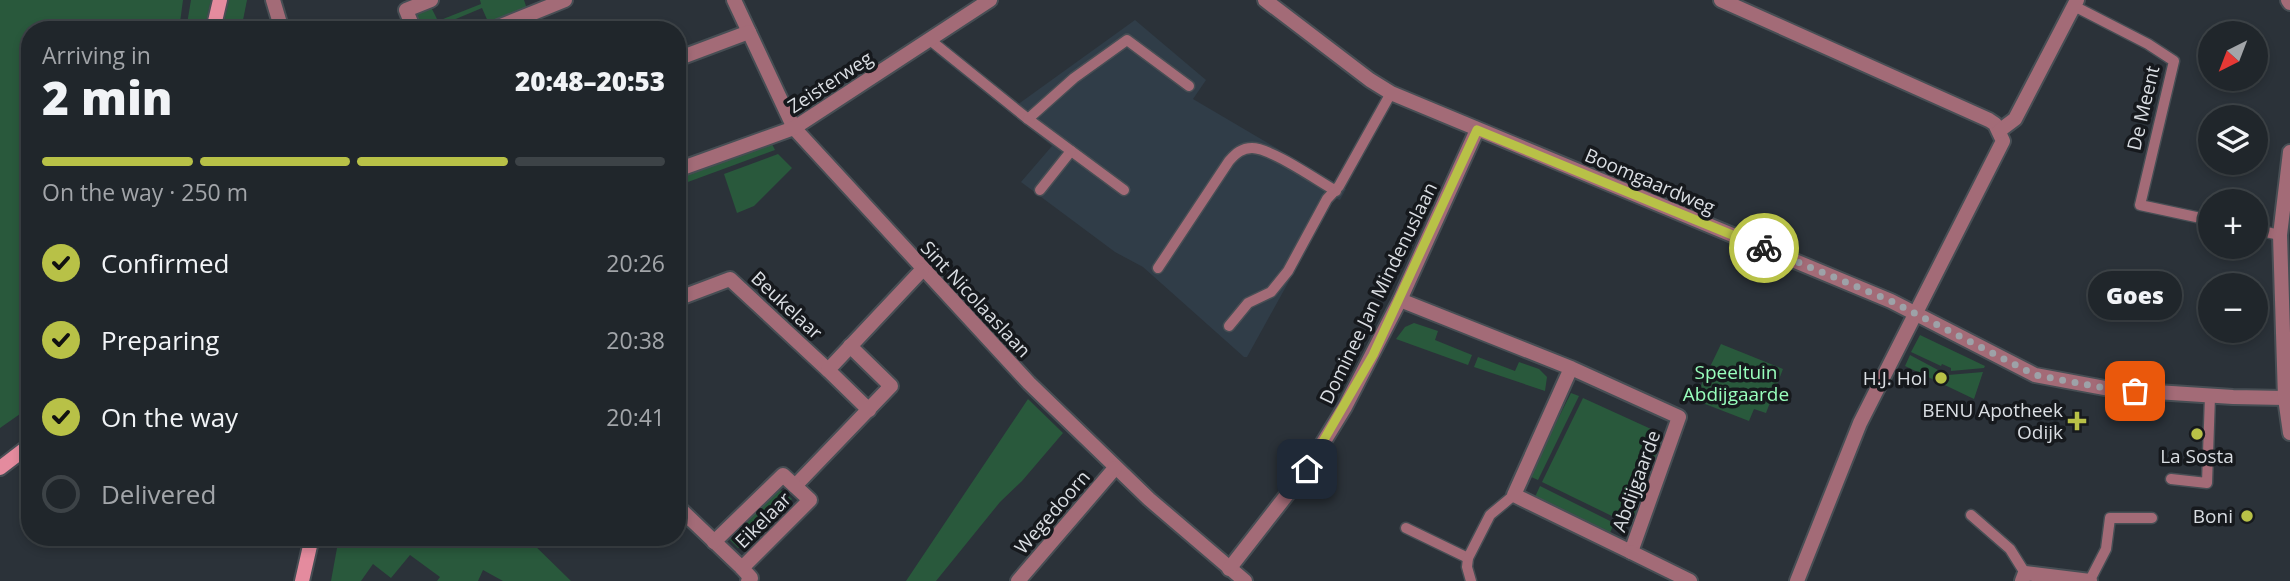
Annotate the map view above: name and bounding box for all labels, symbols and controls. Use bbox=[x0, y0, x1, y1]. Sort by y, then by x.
north arrow bbox=[2198, 21, 2268, 91]
map controls bbox=[2198, 21, 2268, 343]
text: Arriving in bbox=[42, 39, 151, 71]
street label: Zeisterweg bbox=[783, 45, 877, 119]
text: 20:48–20:53 bbox=[515, 63, 665, 99]
street label: De Meent bbox=[2121, 63, 2165, 153]
text: 2 min bbox=[42, 66, 173, 128]
button: layers bbox=[2198, 105, 2268, 175]
street label: Boomgaardweg bbox=[1581, 142, 1719, 220]
text: On the way · 250 m bbox=[42, 176, 248, 208]
street label: Dominee Jan Mindenuslaan bbox=[1313, 178, 1443, 408]
button: + bbox=[2198, 189, 2268, 259]
courier bbox=[1729, 213, 1799, 283]
icon: bike bbox=[1745, 229, 1783, 267]
street label: Sint Nicolaaslaan bbox=[915, 235, 1037, 363]
icon: check bbox=[42, 244, 80, 282]
text: Confirmed bbox=[101, 245, 229, 281]
text: 20:26 bbox=[606, 247, 665, 279]
street label: Beukelaar bbox=[746, 265, 829, 345]
callout: Goes bbox=[2088, 272, 2182, 321]
button: − bbox=[2198, 273, 2268, 343]
text: Goes bbox=[2106, 279, 2164, 311]
icon: check bbox=[42, 321, 80, 359]
text: Preparing bbox=[101, 322, 219, 358]
text: 20:38 bbox=[606, 324, 665, 356]
park label: Speeltuin Abdijgaarde bbox=[1683, 359, 1789, 407]
pin bbox=[2105, 361, 2165, 421]
place label: H.J. Hol bbox=[1863, 365, 1927, 391]
marker: H.J. Hol bbox=[1933, 370, 1949, 386]
icon: bag bbox=[2116, 372, 2154, 410]
place label: BENU Apotheek Odijk bbox=[1922, 397, 2063, 445]
icon: check bbox=[42, 398, 80, 436]
text: On the way bbox=[101, 399, 238, 435]
text: 20:41 bbox=[606, 401, 665, 433]
marker: BENU Apotheek Odijk bbox=[2069, 413, 2085, 429]
marker: La Sosta bbox=[2189, 426, 2205, 442]
street label: Abdijgaarde bbox=[1606, 427, 1666, 535]
pin bbox=[1277, 439, 1337, 499]
place label: La Sosta bbox=[2160, 443, 2234, 469]
icon: home bbox=[1288, 450, 1326, 488]
street label: Wegedoorn bbox=[1008, 465, 1096, 559]
text: Delivered bbox=[101, 476, 216, 512]
street label: Eikelaar bbox=[729, 486, 797, 554]
place label: Boni bbox=[2193, 503, 2233, 529]
marker: Boni bbox=[2239, 508, 2255, 524]

